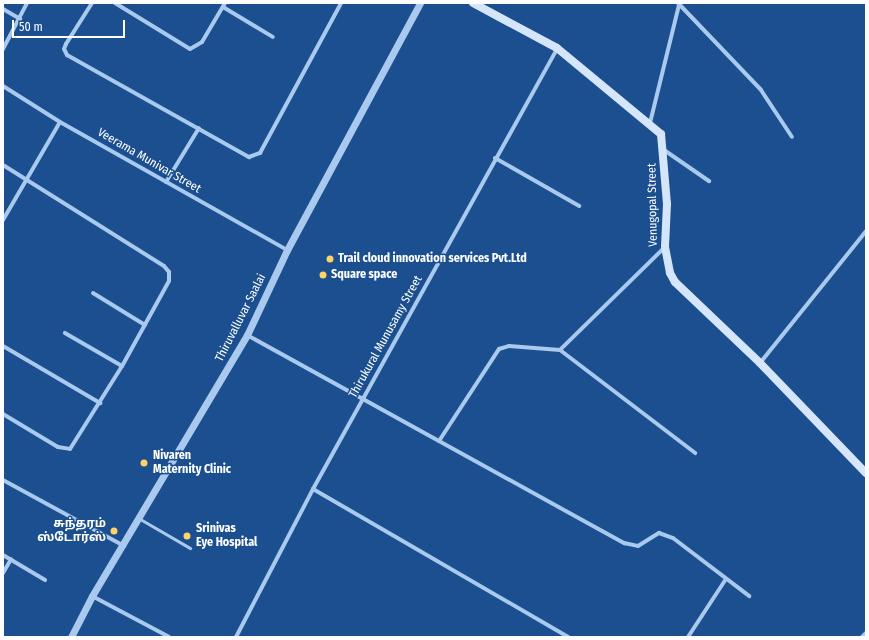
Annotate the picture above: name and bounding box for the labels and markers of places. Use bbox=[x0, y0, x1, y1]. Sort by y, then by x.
place label: Trail cloud innovation services Pvt.Ltd bbox=[338, 252, 527, 266]
marker: Trail cloud innovation services Pvt.Ltd bbox=[325, 254, 335, 264]
place label: Square space bbox=[331, 268, 397, 282]
marker: Square space bbox=[318, 270, 328, 280]
place label: Nivaren Maternity Clinic bbox=[153, 449, 231, 477]
marker: Nivaren Maternity Clinic bbox=[138, 457, 150, 469]
place label: சுந்தரம் ஸ்டோர்ஸ் bbox=[37, 517, 106, 545]
place label: Srinivas Eye Hospital bbox=[196, 522, 257, 550]
marker: சுந்தரம் ஸ்டோர்ஸ் bbox=[109, 526, 119, 536]
marker: Srinivas Eye Hospital bbox=[181, 530, 193, 542]

